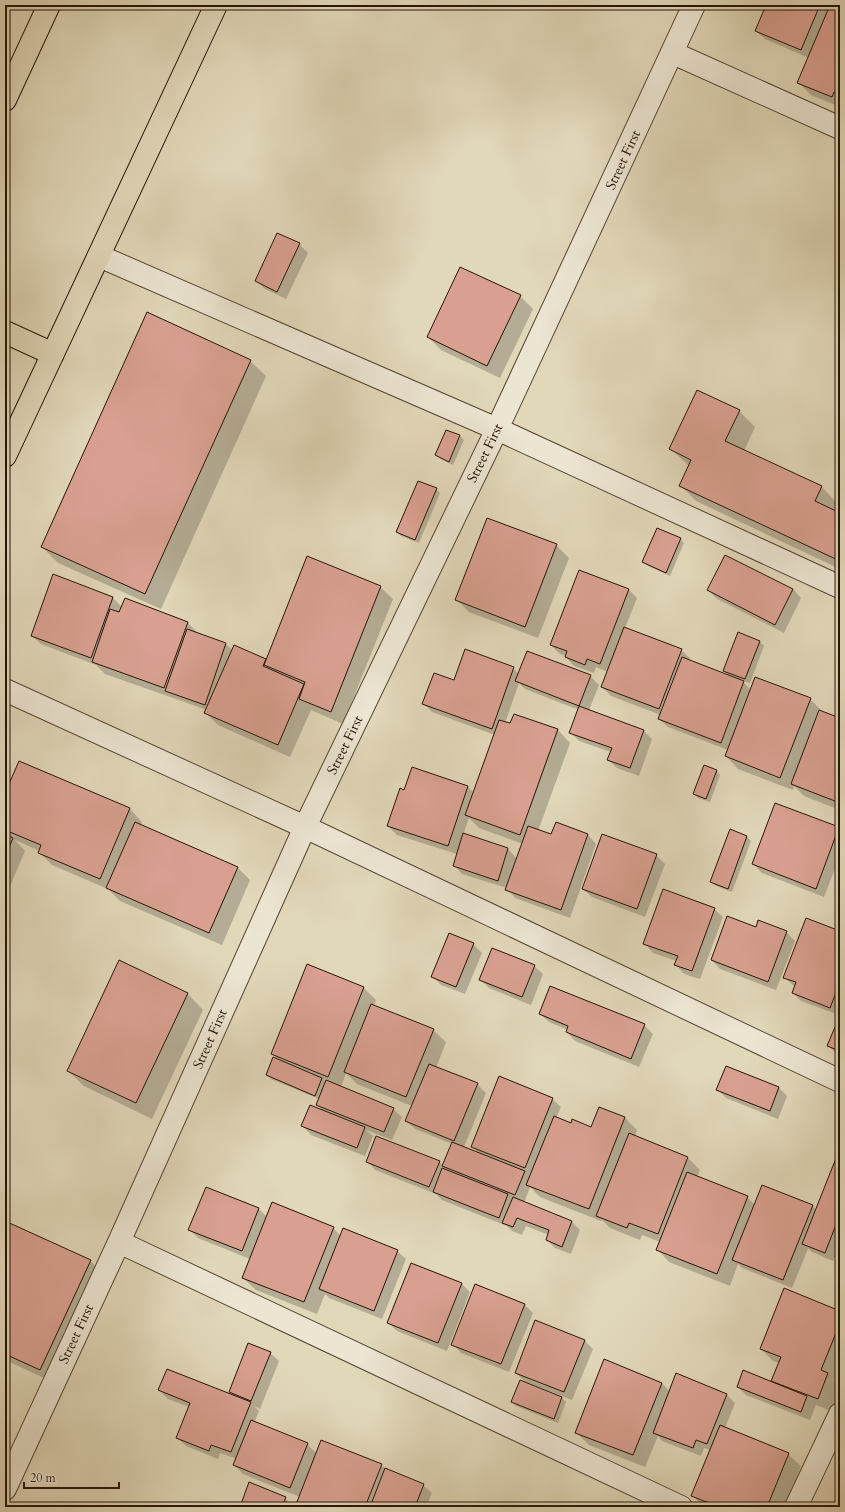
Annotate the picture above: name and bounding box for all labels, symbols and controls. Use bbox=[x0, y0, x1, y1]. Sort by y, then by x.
street label: Street First bbox=[601, 127, 645, 193]
street label: Street First bbox=[463, 420, 508, 486]
street label: Street First bbox=[323, 712, 368, 778]
street label: Street First bbox=[188, 1006, 232, 1072]
street label: Street First bbox=[54, 1301, 98, 1367]
scale bar bbox=[24, 1464, 119, 1490]
text: 20 m bbox=[30, 1470, 57, 1486]

